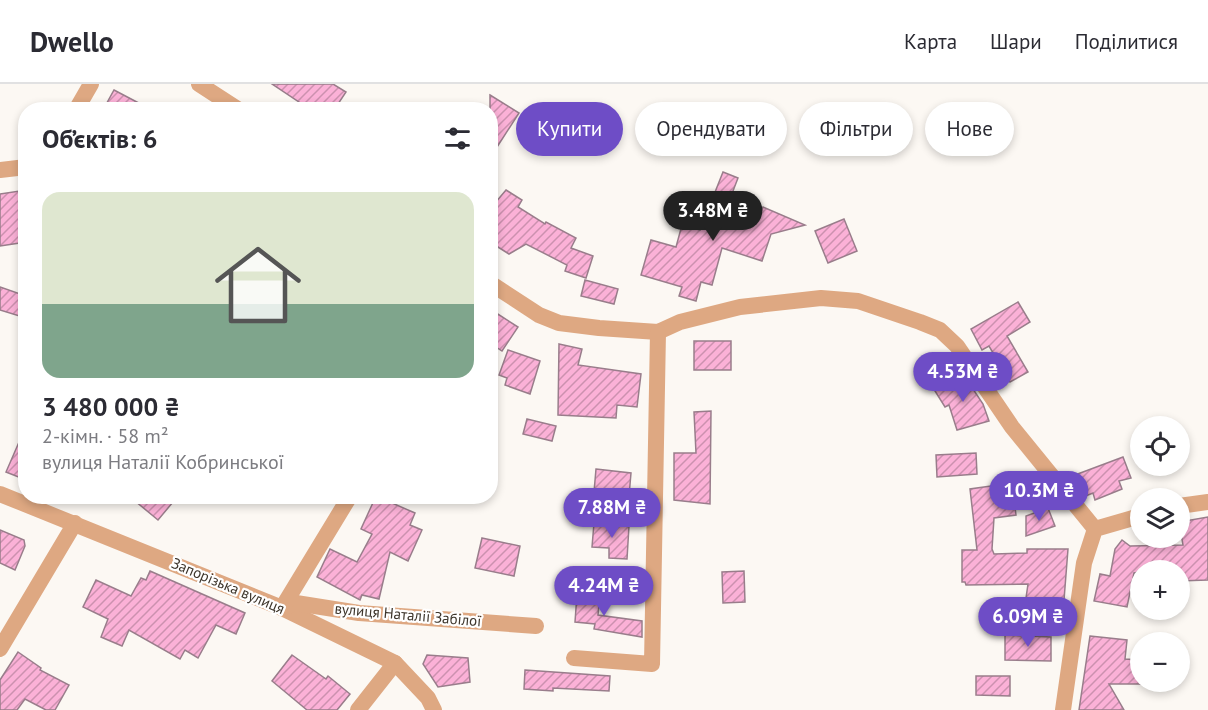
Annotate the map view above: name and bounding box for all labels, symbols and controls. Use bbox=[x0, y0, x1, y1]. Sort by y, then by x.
text: Dwello bbox=[30, 23, 114, 60]
text: Карта bbox=[904, 28, 957, 55]
text: Шари bbox=[990, 28, 1042, 55]
text: Поділитися bbox=[1075, 28, 1178, 55]
chip: Купити bbox=[516, 102, 623, 156]
chip: Орендувати bbox=[635, 102, 787, 156]
chip: Фільтри bbox=[799, 102, 913, 156]
chip: Нове bbox=[925, 102, 1014, 156]
text: Об’єктів: 6 bbox=[42, 122, 158, 155]
icon: filters bbox=[441, 122, 474, 155]
pin: 3.48M ₴ bbox=[658, 191, 768, 242]
text: 3.48M ₴ bbox=[677, 197, 749, 223]
icon: home bbox=[204, 231, 312, 339]
pin: 4.53M ₴ bbox=[908, 352, 1018, 403]
text: 4.53M ₴ bbox=[927, 358, 999, 384]
text: 3 480 000 ₴ bbox=[42, 390, 180, 423]
map controls bbox=[1130, 416, 1190, 692]
button: locate bbox=[1130, 416, 1190, 476]
text: 2-кімн. · 58 m² bbox=[42, 423, 169, 449]
text: вулиця Наталії Кобринської bbox=[42, 449, 284, 475]
pin: 10.3M ₴ bbox=[984, 471, 1094, 522]
text: 10.3M ₴ bbox=[1003, 477, 1075, 503]
pin: 7.88M ₴ bbox=[557, 488, 667, 539]
button: layers bbox=[1130, 488, 1190, 548]
text: 7.88M ₴ bbox=[578, 494, 646, 520]
street label: Запорізька вулиця bbox=[169, 553, 288, 618]
button: + bbox=[1130, 560, 1190, 620]
pin: 4.24M ₴ bbox=[549, 566, 659, 617]
text: 4.24M ₴ bbox=[568, 572, 640, 598]
pin: 6.09M ₴ bbox=[973, 597, 1083, 648]
street label: вулиця Наталії Забілої bbox=[334, 599, 482, 630]
text: 6.09M ₴ bbox=[992, 603, 1064, 629]
button: − bbox=[1130, 632, 1190, 692]

